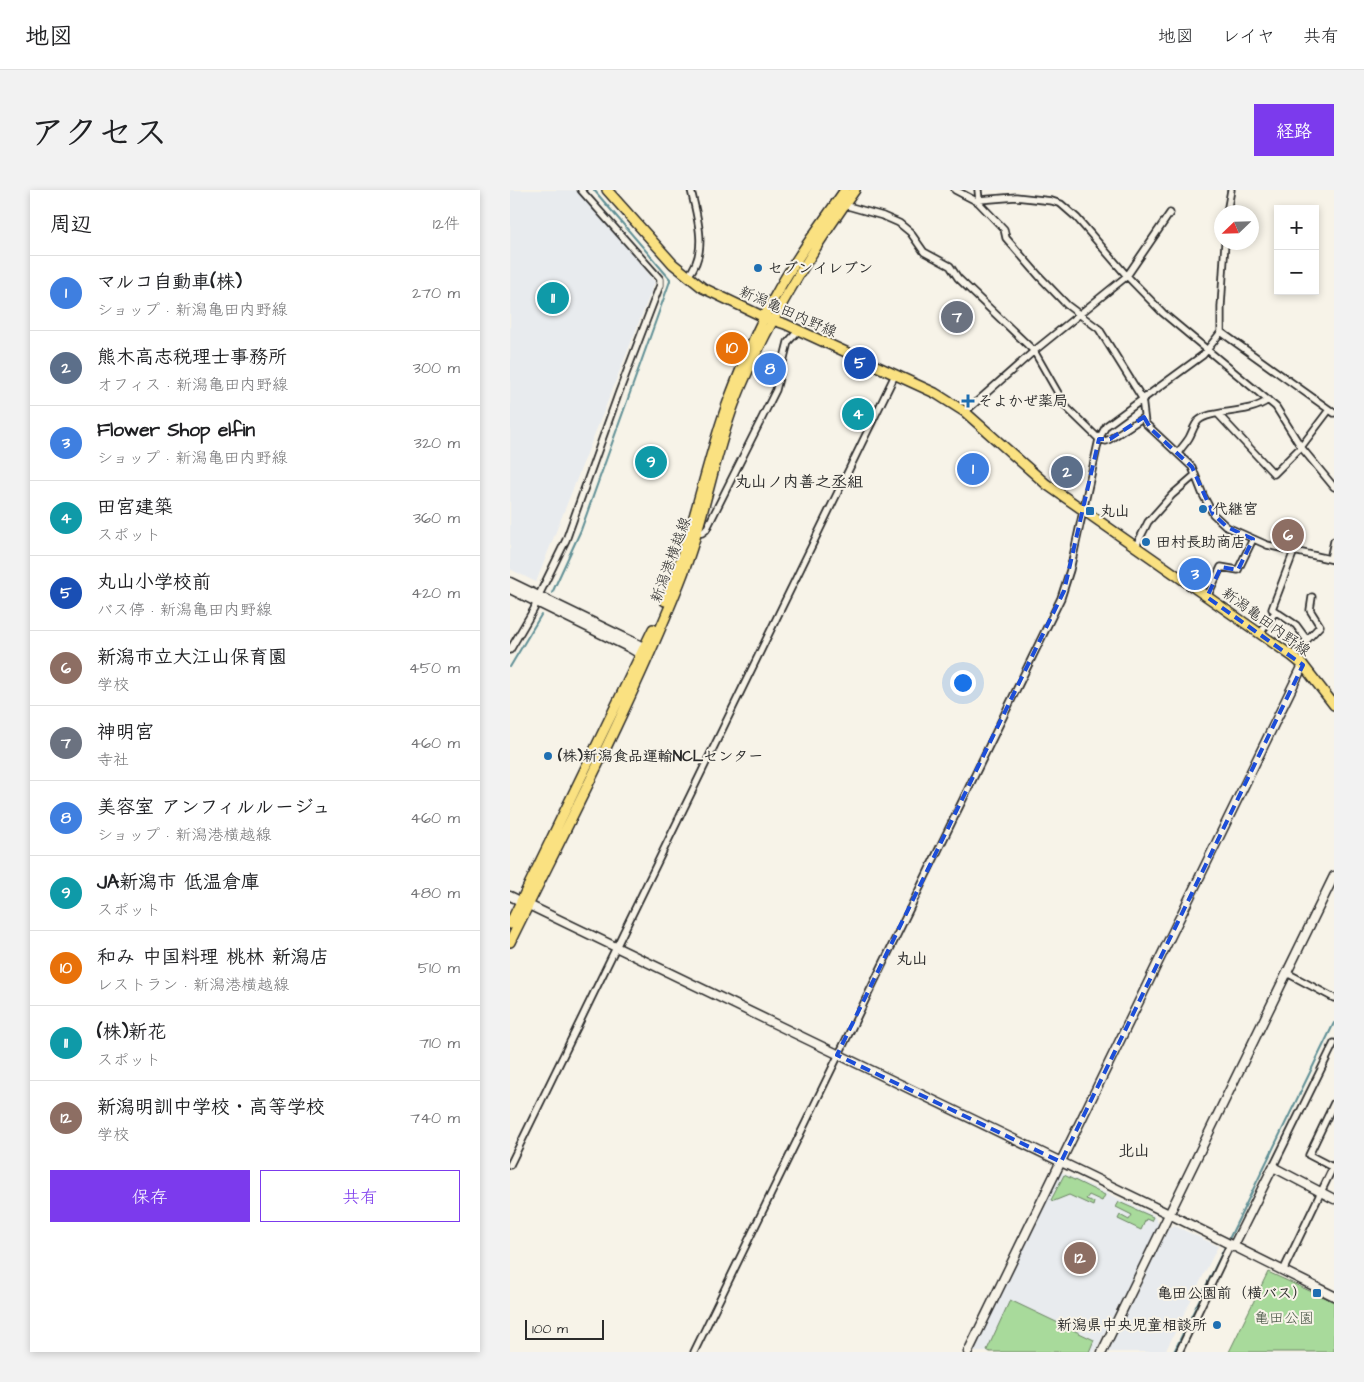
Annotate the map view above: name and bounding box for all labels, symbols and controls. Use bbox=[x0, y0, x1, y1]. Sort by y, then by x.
text: 地図 bbox=[25, 20, 73, 54]
text: 地図 bbox=[1158, 24, 1194, 49]
text: レイヤ bbox=[1222, 24, 1275, 49]
text: 共有 bbox=[1303, 24, 1339, 49]
button: 経路 bbox=[1254, 104, 1334, 156]
text: アクセス bbox=[30, 109, 168, 158]
north arrow bbox=[1214, 205, 1259, 250]
map controls bbox=[1274, 205, 1319, 295]
button: + bbox=[1274, 205, 1319, 250]
text: 周辺 bbox=[50, 210, 92, 239]
text: 12件 bbox=[433, 213, 460, 235]
button: − bbox=[1274, 250, 1319, 295]
place label: セブンイレブン bbox=[768, 258, 873, 279]
marker: セブンイレブン bbox=[752, 262, 764, 274]
text: マルコ自動車(株) bbox=[97, 269, 242, 296]
pin: 11 bbox=[537, 279, 569, 317]
street label: 新潟亀田内野線 bbox=[736, 281, 840, 343]
text: 1 bbox=[65, 282, 67, 304]
text: 270 m bbox=[412, 282, 460, 304]
pin: 7 bbox=[941, 298, 973, 336]
text: ショップ · 新潟亀田内野線 bbox=[97, 299, 287, 321]
pin: 10 bbox=[716, 329, 748, 367]
text: 熊木高志税理士事務所 bbox=[97, 344, 287, 371]
pin: 5 bbox=[844, 344, 876, 382]
pin: 8 bbox=[754, 350, 786, 388]
text: 2 bbox=[61, 357, 71, 379]
text: 300 m bbox=[413, 357, 460, 379]
text: オフィス · 新潟亀田内野線 bbox=[97, 374, 288, 396]
place label: そよかぜ薬局 bbox=[978, 391, 1068, 412]
pin: 4 bbox=[842, 395, 874, 433]
marker: そよかぜ薬局 bbox=[962, 395, 974, 407]
text: Flower Shop elfin bbox=[97, 417, 255, 444]
text: 3 bbox=[62, 432, 70, 454]
text: 320 m bbox=[414, 432, 460, 454]
pin: 9 bbox=[635, 443, 667, 481]
text: ショップ · 新潟亀田内野線 bbox=[97, 447, 287, 469]
pin: 1 bbox=[957, 450, 989, 488]
pin: 2 bbox=[1051, 453, 1083, 491]
district label: 丸山ノ内善之丞組 bbox=[735, 471, 863, 493]
text: 田宮建築 bbox=[97, 494, 173, 521]
place label: 代継宮 bbox=[1213, 499, 1258, 520]
place label: 丸山 bbox=[1100, 501, 1130, 522]
marker: 代継宮 bbox=[1197, 503, 1209, 515]
marker: 丸山 bbox=[1084, 505, 1096, 517]
text: 4 bbox=[61, 507, 71, 529]
text: 360 m bbox=[413, 507, 460, 529]
street label: 新潟港横越線 bbox=[646, 514, 696, 606]
pin: 6 bbox=[1272, 516, 1304, 554]
text: スポット bbox=[97, 524, 161, 546]
place label: 田村長助商店 bbox=[1156, 532, 1246, 553]
marker: 田村長助商店 bbox=[1140, 536, 1152, 548]
pin: 3 bbox=[1179, 555, 1211, 593]
text: 丸山小学校前 bbox=[97, 569, 211, 596]
text: 5 bbox=[60, 582, 72, 604]
text: 420 m bbox=[411, 582, 460, 604]
street label: 新潟亀田内野線 bbox=[1217, 583, 1315, 661]
text: バス停 · 新潟亀田内野線 bbox=[97, 599, 272, 621]
text: 新潟市立大江山保育園 bbox=[97, 644, 287, 671]
text: 6 bbox=[61, 657, 71, 679]
text: 450 m bbox=[409, 657, 460, 679]
your location bbox=[950, 670, 976, 696]
text: 学校 bbox=[97, 674, 129, 696]
text: 神明宮 bbox=[97, 719, 154, 746]
text: 7 bbox=[61, 732, 71, 754]
text: 460 m bbox=[410, 732, 460, 754]
place label: (株)新潟食品運輸NCLセンター bbox=[557, 746, 763, 767]
text: 寺社 bbox=[97, 749, 129, 771]
marker: (株)新潟食品運輸NCLセンター bbox=[542, 750, 554, 762]
text: 美容室 アンフィルルージュ bbox=[97, 794, 331, 821]
text: 8 bbox=[61, 807, 71, 829]
text: 460 m bbox=[410, 807, 460, 829]
text: ショップ · 新潟港横越線 bbox=[97, 824, 271, 846]
text: JA新潟市 低温倉庫 bbox=[97, 869, 260, 896]
text: 9 bbox=[61, 882, 71, 904]
text: 480 m bbox=[410, 882, 460, 904]
text: スポット bbox=[97, 899, 161, 921]
text: 和み 中国料理 桃林 新潟店 bbox=[97, 944, 329, 971]
district label: 丸山 bbox=[896, 948, 928, 970]
text: 10 bbox=[60, 957, 72, 979]
text: 510 m bbox=[418, 957, 460, 979]
text: レストラン · 新潟港横越線 bbox=[97, 974, 289, 996]
text: (株)新花 bbox=[97, 1019, 166, 1046]
text: 11 bbox=[64, 1032, 68, 1054]
text: 710 m bbox=[419, 1032, 460, 1054]
text: スポット bbox=[97, 1049, 161, 1071]
text: 新潟明訓中学校・高等学校 bbox=[97, 1094, 325, 1121]
text: 12 bbox=[60, 1107, 72, 1129]
text: 740 m bbox=[410, 1107, 460, 1129]
text: 学校 bbox=[97, 1124, 129, 1146]
district label: 北山 bbox=[1118, 1140, 1150, 1162]
button: 保存 bbox=[50, 1170, 250, 1222]
button: 共有 bbox=[260, 1170, 460, 1222]
pin: 12 bbox=[1064, 1239, 1096, 1277]
place label: 亀田公園前（横バス） bbox=[1157, 1283, 1307, 1304]
marker: 亀田公園前（横バス） bbox=[1311, 1287, 1323, 1299]
park label: 亀田公園 bbox=[1254, 1308, 1314, 1329]
place label: 新潟県中央児童相談所 bbox=[1057, 1315, 1207, 1336]
scale bar bbox=[525, 1317, 604, 1340]
text: 100 m bbox=[532, 1319, 568, 1339]
marker: 新潟県中央児童相談所 bbox=[1211, 1319, 1223, 1331]

